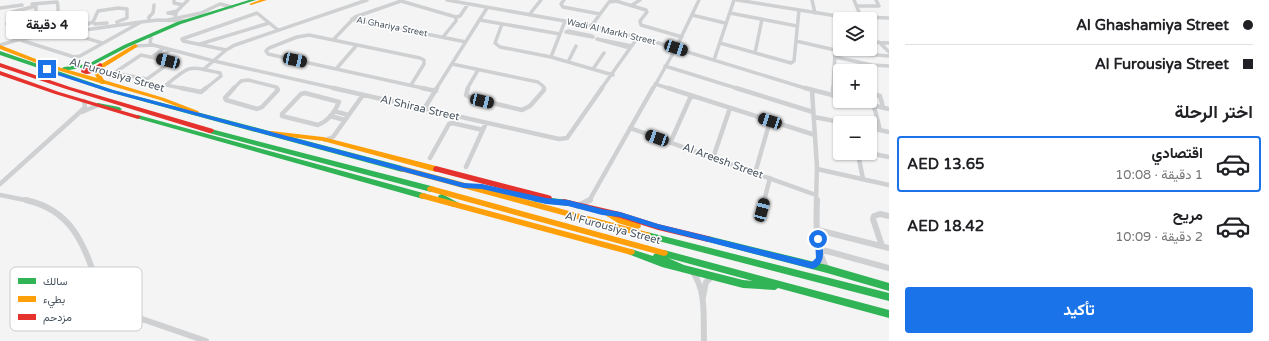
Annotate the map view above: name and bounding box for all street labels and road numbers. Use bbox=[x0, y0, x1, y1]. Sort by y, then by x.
street label: Al Ghariya Street bbox=[356, 15, 429, 39]
street label: Wadi Al Markh Street bbox=[565, 16, 657, 48]
street label: Al Furousiya Street bbox=[68, 55, 166, 95]
street label: Al Shiraa Street bbox=[379, 93, 461, 123]
street label: Al Areesh Street bbox=[681, 140, 765, 182]
street label: Al Furousiya Street bbox=[564, 209, 662, 247]

